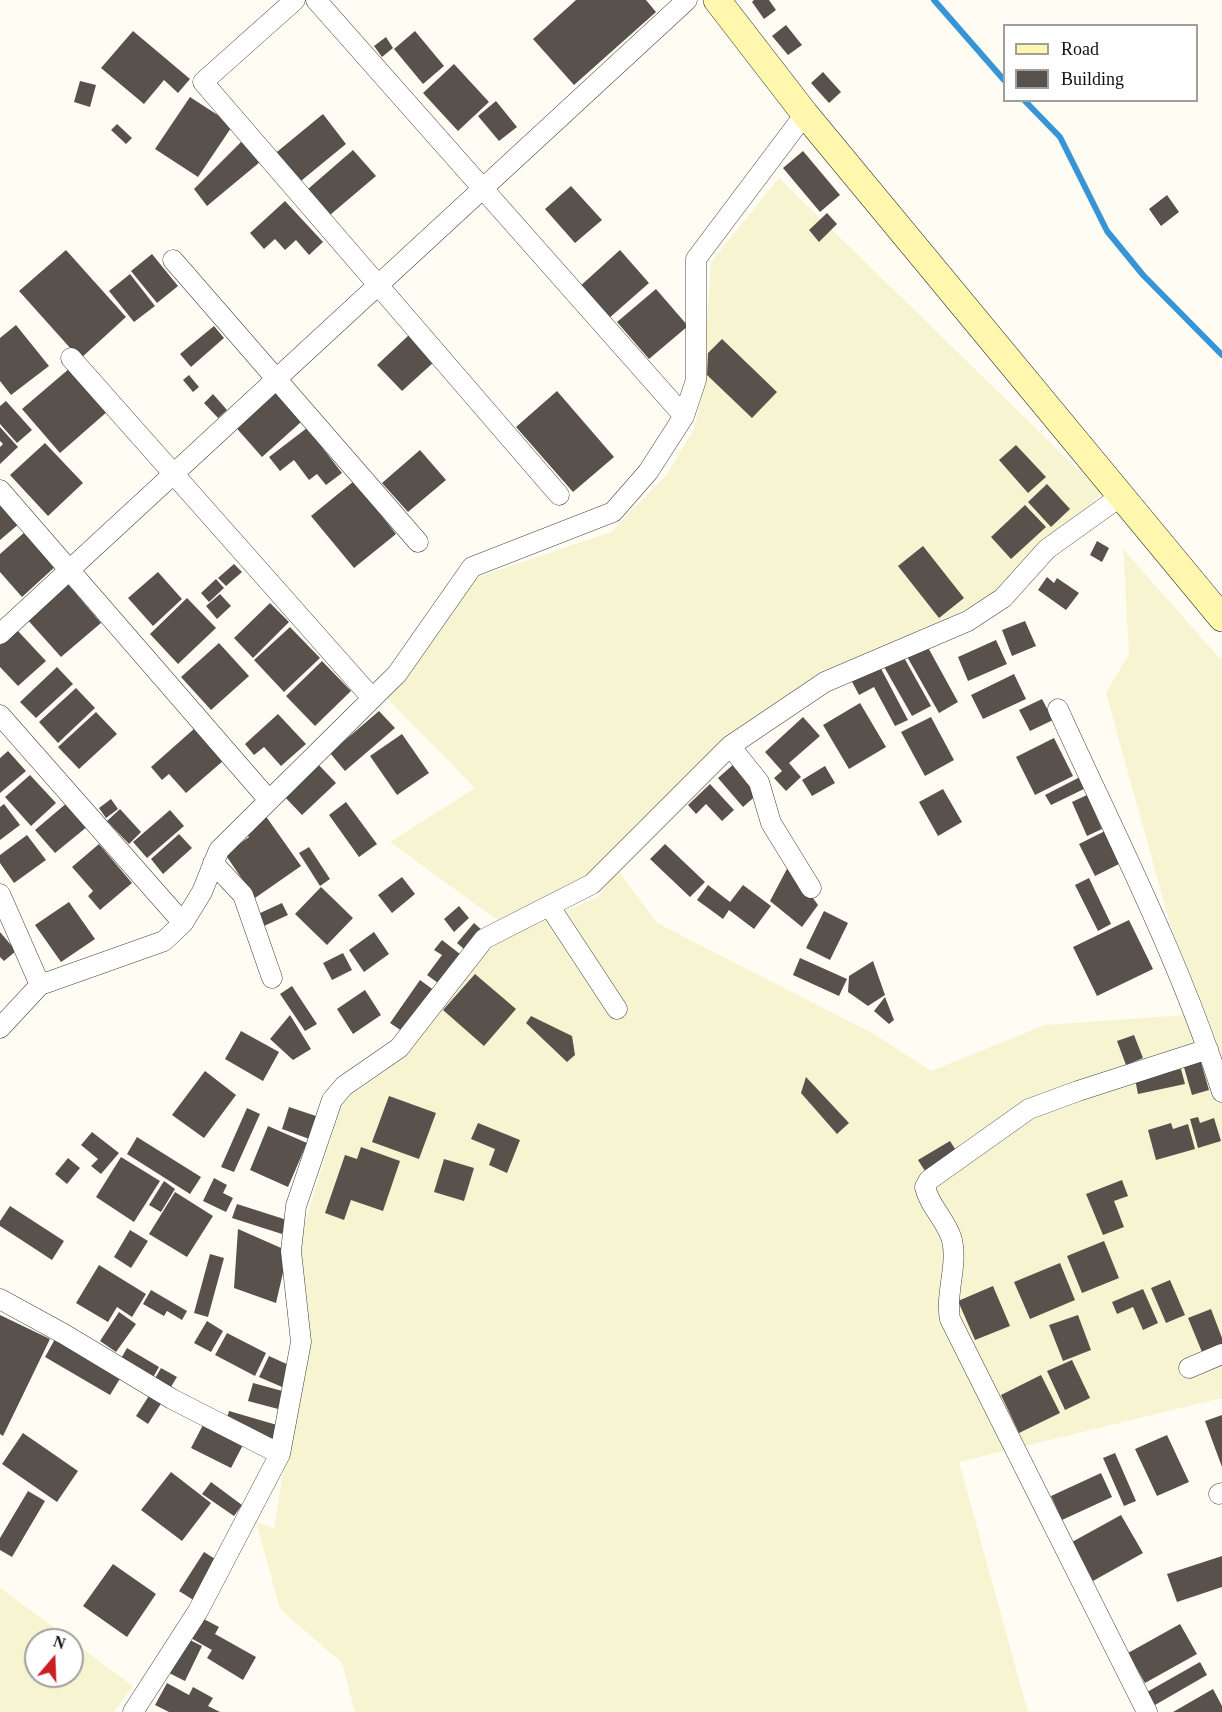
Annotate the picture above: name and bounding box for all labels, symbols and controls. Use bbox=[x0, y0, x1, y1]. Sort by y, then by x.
legend bbox=[1003, 24, 1198, 102]
text: Road bbox=[1061, 39, 1099, 59]
text: Building bbox=[1061, 69, 1124, 89]
north arrow bbox=[24, 1628, 84, 1688]
text: N bbox=[51, 1632, 68, 1652]

